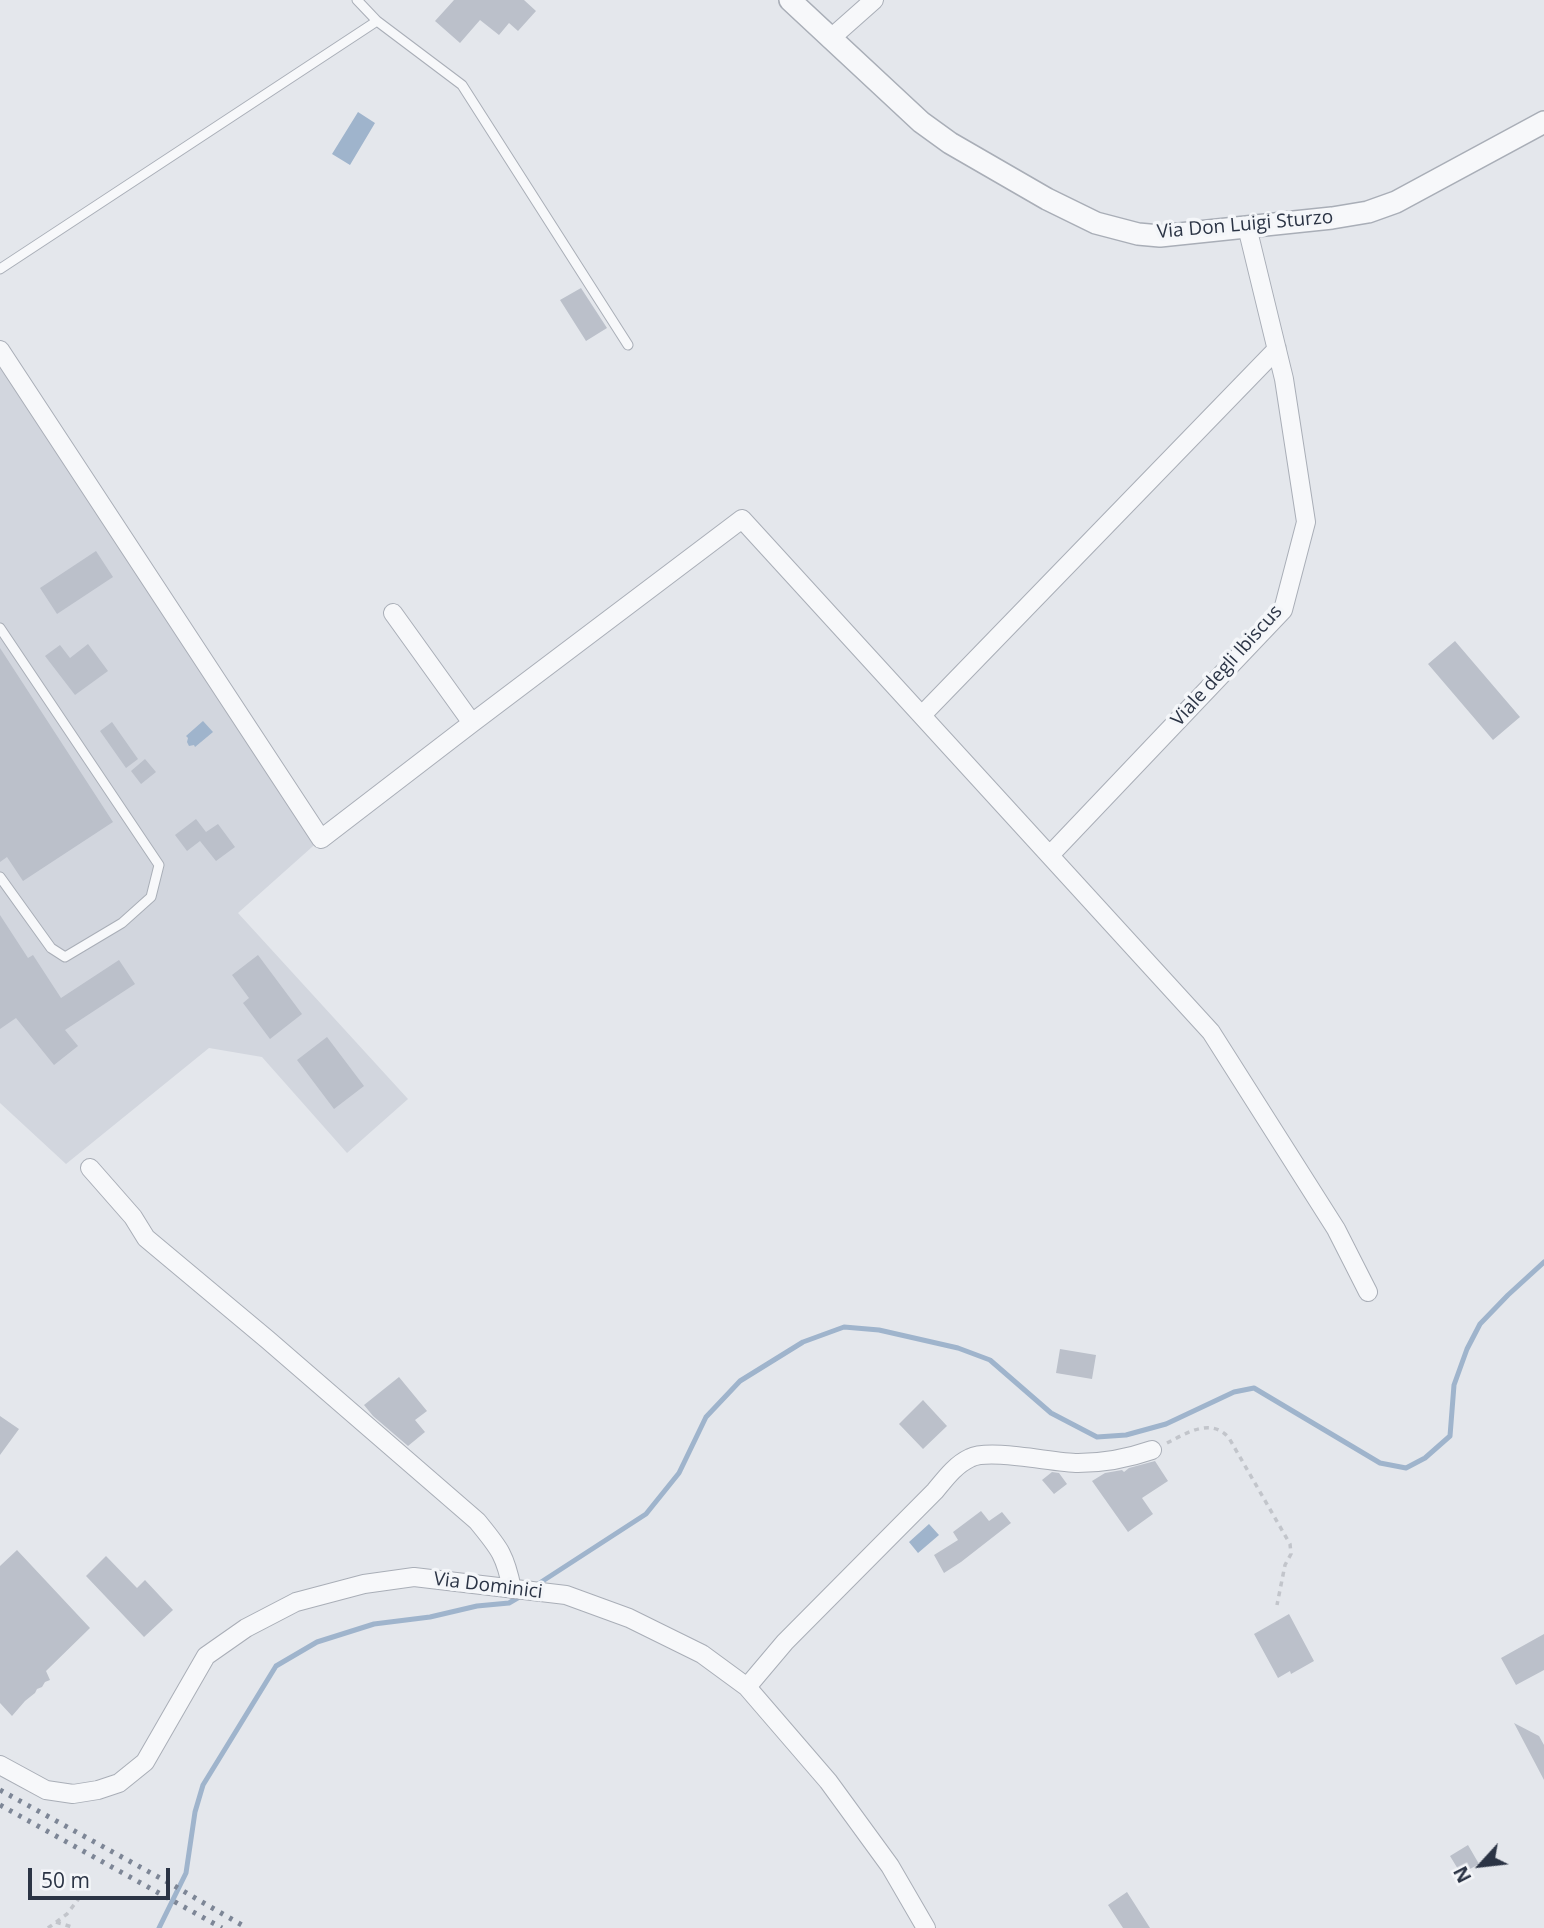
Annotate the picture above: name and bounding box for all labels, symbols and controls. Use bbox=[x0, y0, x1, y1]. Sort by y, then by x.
street label: Via Don Luigi Sturzo bbox=[1156, 206, 1334, 244]
street label: Viale degli Ibiscus bbox=[1167, 601, 1287, 731]
street label: Via Dominici bbox=[432, 1568, 544, 1604]
north arrow bbox=[1446, 1830, 1516, 1900]
scale bar bbox=[32, 1854, 173, 1898]
text: N bbox=[1447, 1862, 1477, 1887]
text: 50 m bbox=[41, 1866, 90, 1894]

